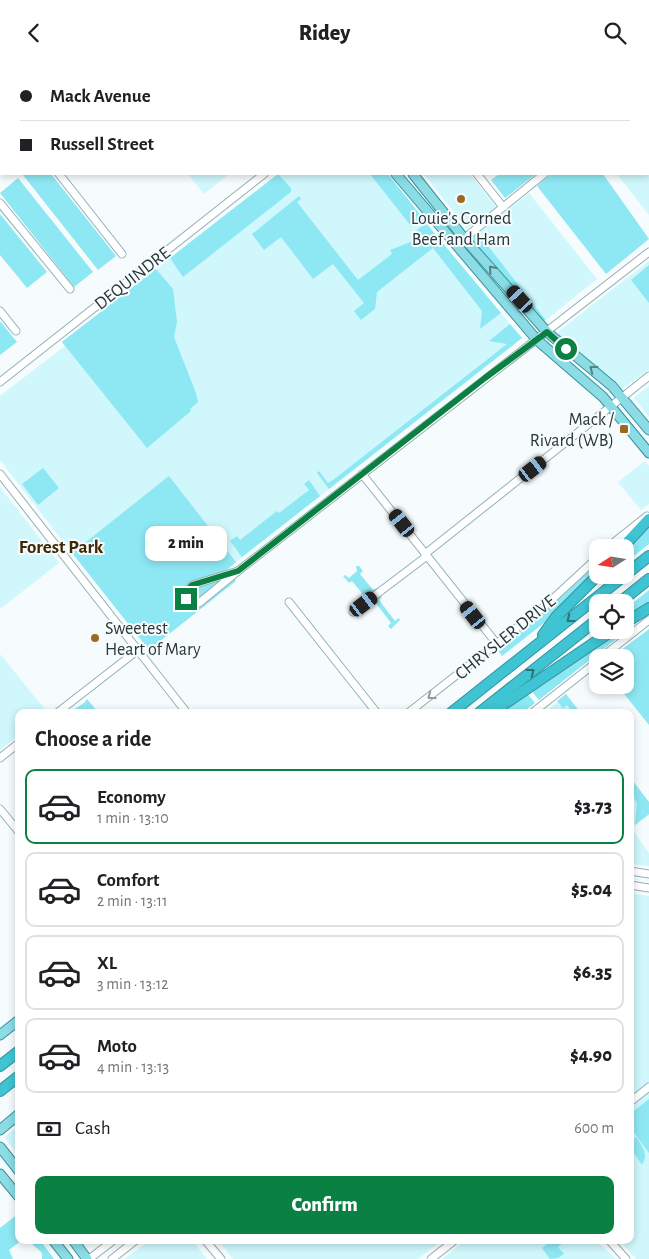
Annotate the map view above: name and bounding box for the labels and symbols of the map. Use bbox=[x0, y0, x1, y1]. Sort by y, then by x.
marker: Louie's Corned Beef and Ham bbox=[455, 193, 467, 205]
place label: Louie's Corned Beef and Ham bbox=[411, 210, 511, 249]
street label: DEQUINDRE bbox=[92, 244, 174, 314]
one-way arrow bbox=[489, 265, 498, 274]
car bbox=[504, 283, 535, 315]
route start bbox=[555, 338, 577, 360]
one-way arrow bbox=[589, 366, 598, 375]
place label: Mack / Rivard (WB) bbox=[530, 411, 615, 450]
marker: Mack / Rivard (WB) bbox=[618, 423, 630, 435]
car bbox=[516, 454, 549, 484]
car bbox=[386, 507, 417, 539]
callout: 2 min bbox=[145, 527, 227, 561]
district label: Forest Park bbox=[19, 538, 104, 557]
north arrow bbox=[589, 539, 634, 584]
route end bbox=[175, 588, 197, 610]
car bbox=[347, 589, 380, 619]
street label: CHRYSLER DRIVE bbox=[452, 592, 559, 684]
car bbox=[457, 599, 488, 631]
one-way arrow bbox=[566, 613, 575, 622]
place label: Sweetest Heart of Mary bbox=[105, 620, 201, 659]
marker: Sweetest Heart of Mary bbox=[89, 632, 101, 644]
one-way arrow bbox=[525, 669, 534, 677]
one-way arrow bbox=[427, 690, 436, 699]

